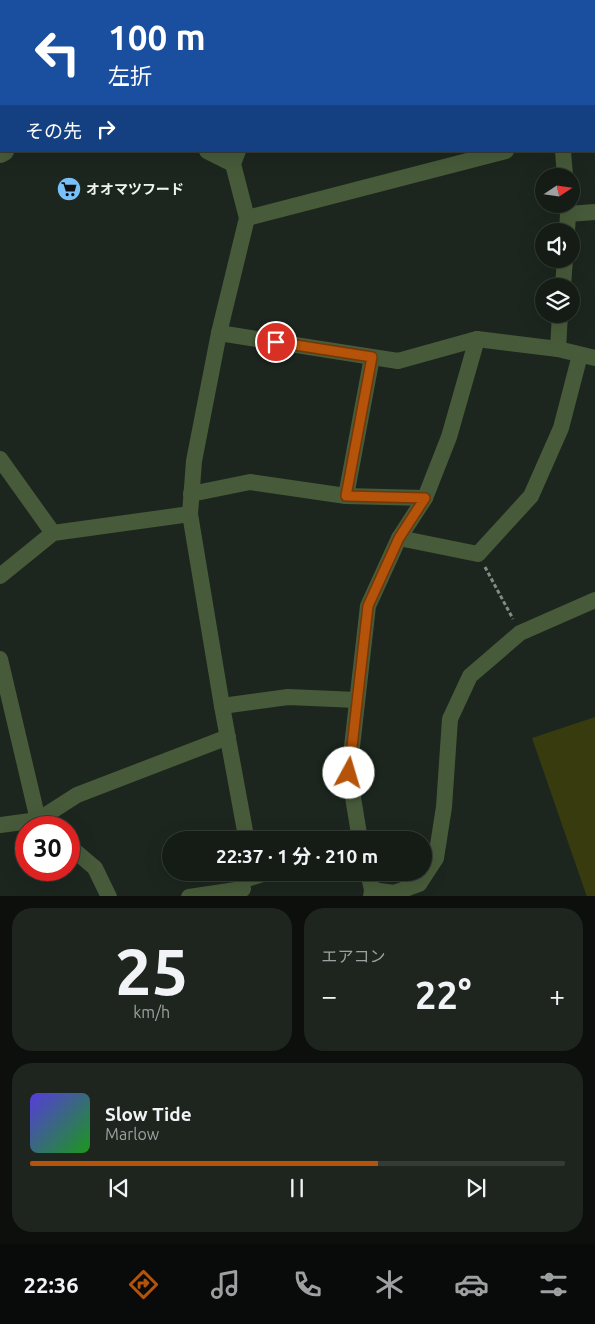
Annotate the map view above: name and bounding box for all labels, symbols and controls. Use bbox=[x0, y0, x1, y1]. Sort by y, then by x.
text: 100 m bbox=[108, 17, 206, 57]
icon: left bbox=[25, 20, 90, 85]
text: 左折 bbox=[108, 63, 152, 88]
icon: right bbox=[92, 115, 120, 143]
text: その先 bbox=[25, 120, 82, 142]
north arrow bbox=[535, 168, 580, 212]
map controls bbox=[535, 168, 580, 323]
supermarket icon: オオマツフード bbox=[56, 176, 82, 202]
place label: オオマツフード bbox=[86, 181, 184, 197]
button: sound bbox=[535, 223, 580, 268]
button: layers bbox=[535, 278, 580, 323]
pin bbox=[255, 321, 297, 363]
icon: arrive bbox=[262, 328, 290, 356]
position arrow bbox=[322, 746, 374, 798]
speed limit sign: 30 bbox=[15, 816, 80, 881]
text: 22:37 · 1 分 · 210 m bbox=[216, 845, 378, 867]
text: 25 bbox=[115, 934, 188, 1007]
text: エアコン bbox=[322, 947, 386, 965]
text: 22° bbox=[415, 974, 471, 1016]
text: − bbox=[322, 980, 337, 1011]
text: + bbox=[549, 980, 565, 1011]
text: km/h bbox=[133, 1003, 170, 1021]
text: Slow Tide bbox=[105, 1103, 192, 1125]
text: Marlow bbox=[105, 1125, 159, 1143]
icon: previous bbox=[105, 1174, 133, 1202]
icon: pause bbox=[283, 1174, 311, 1202]
icon: next bbox=[462, 1174, 490, 1202]
icon: directions bbox=[126, 1267, 161, 1302]
icon: music bbox=[208, 1267, 243, 1302]
icon: phone bbox=[290, 1267, 325, 1302]
icon: climate bbox=[372, 1267, 407, 1302]
icon: car bbox=[454, 1267, 489, 1302]
icon: filters bbox=[536, 1267, 571, 1302]
text: 22:36 bbox=[24, 1272, 79, 1297]

